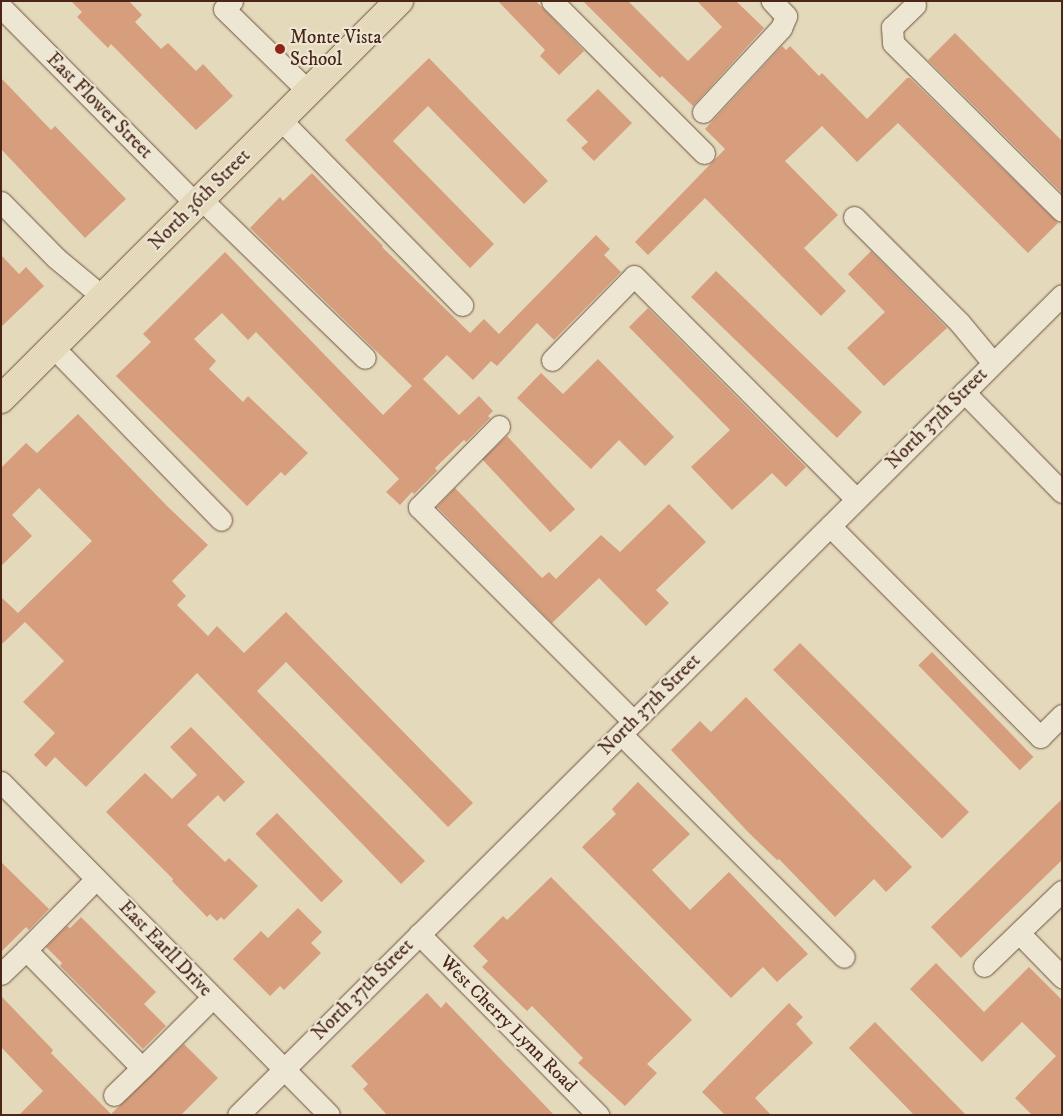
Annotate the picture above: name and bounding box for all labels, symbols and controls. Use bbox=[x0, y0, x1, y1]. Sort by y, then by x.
place label: Monte Vista School bbox=[290, 27, 381, 71]
marker: Monte Vista School bbox=[274, 43, 286, 55]
street label: East Flower Street bbox=[41, 48, 157, 164]
street label: North 36th Street bbox=[145, 145, 255, 255]
street label: North 37th Street bbox=[882, 364, 992, 474]
street label: North 37th Street bbox=[595, 650, 705, 760]
street label: East Earll Drive bbox=[114, 896, 216, 1002]
street label: North 37th Street bbox=[308, 935, 418, 1045]
street label: West Cherry Lynn Road bbox=[435, 951, 581, 1097]

